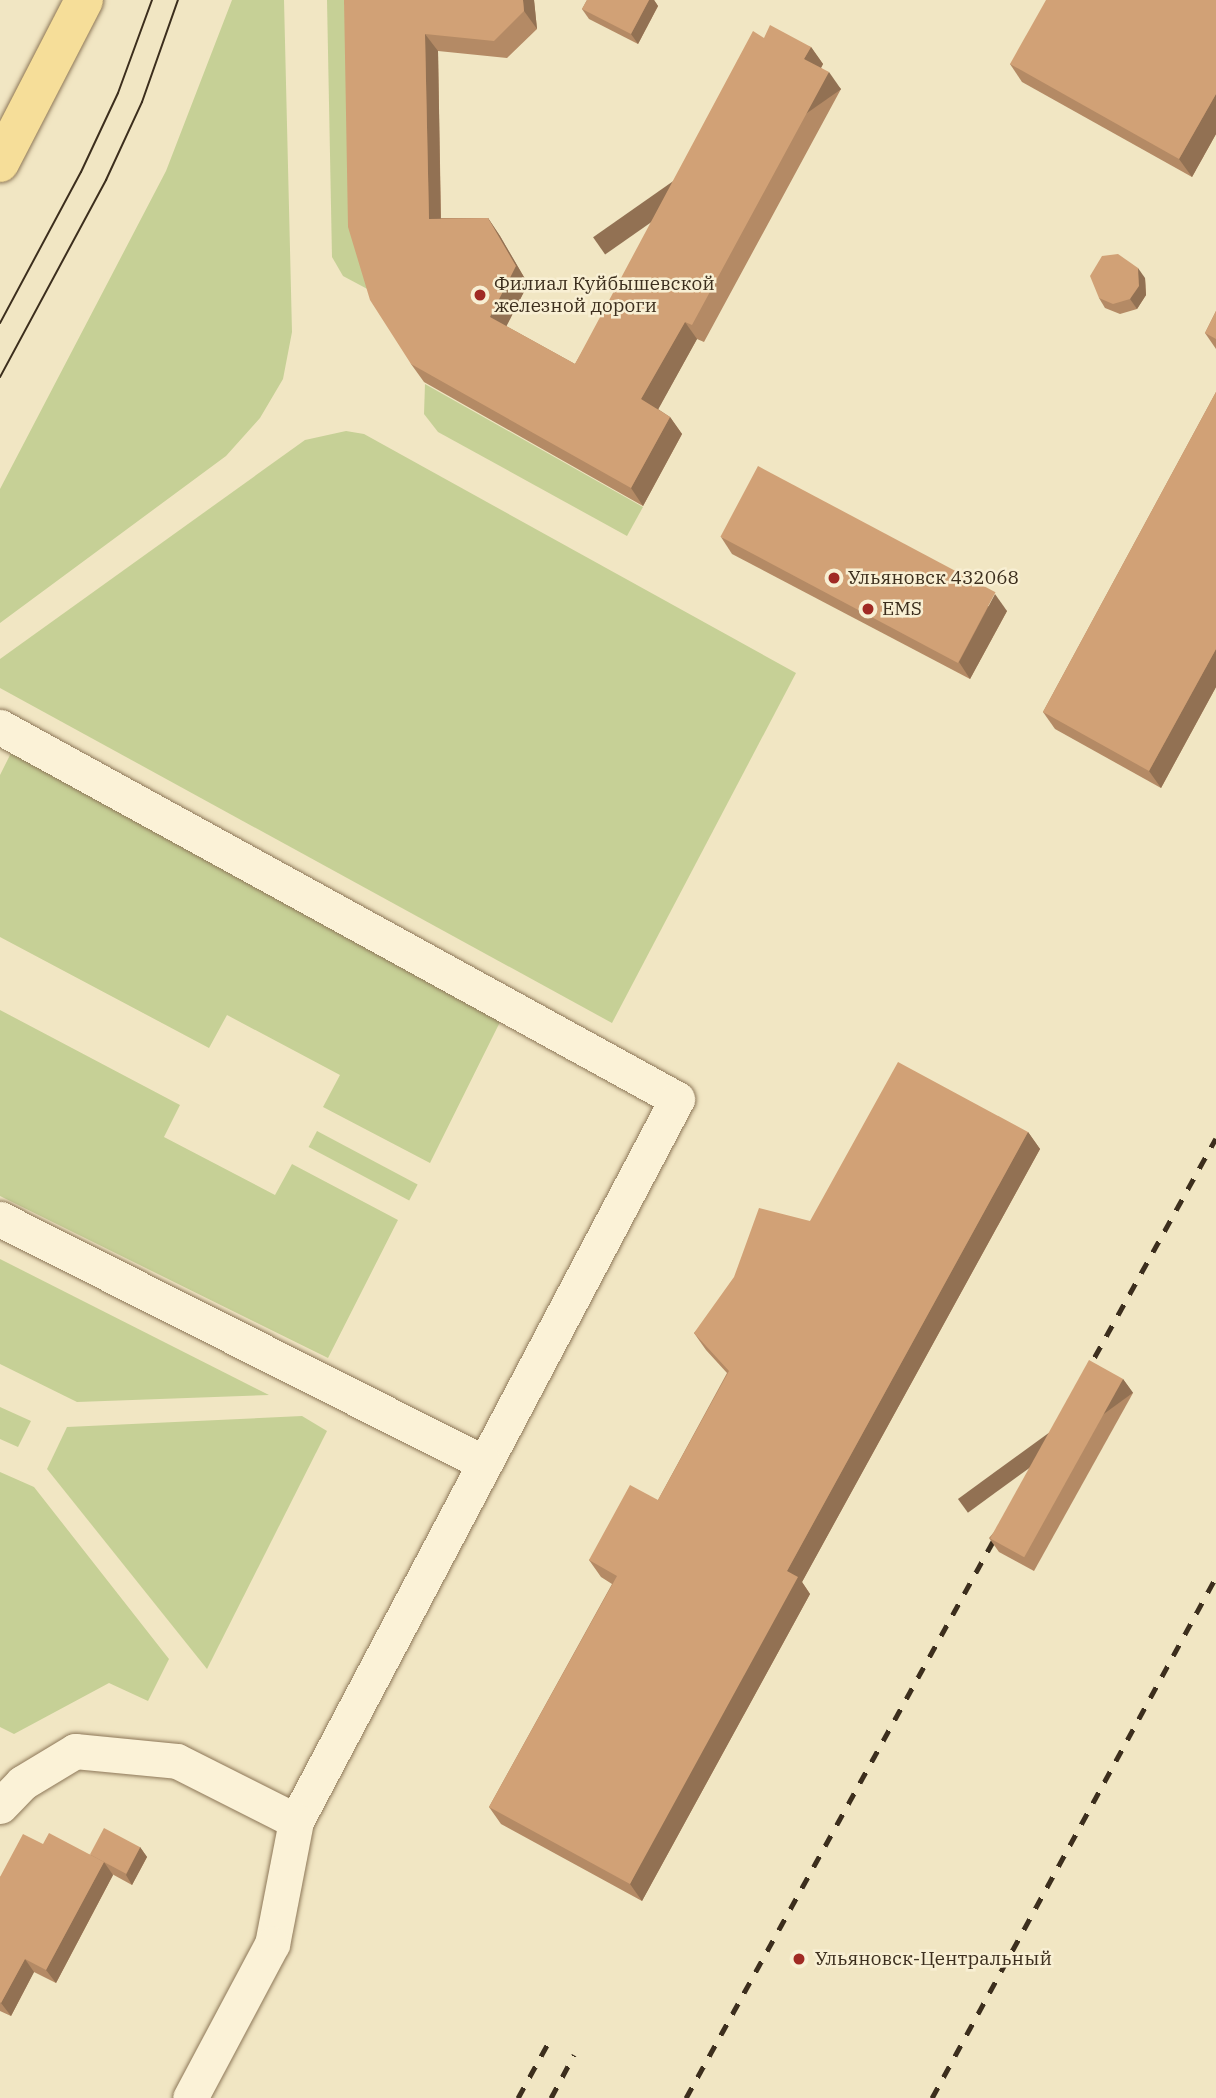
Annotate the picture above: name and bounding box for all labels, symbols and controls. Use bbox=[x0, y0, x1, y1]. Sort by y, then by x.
place label: Филиал Куйбышевской железной дороги bbox=[494, 273, 715, 317]
marker: Филиал Куйбышевской железной дороги bbox=[472, 287, 488, 303]
place label: Ульяновск 432068 bbox=[848, 567, 1019, 589]
marker: Ульяновск 432068 bbox=[826, 570, 842, 586]
place label: EMS bbox=[882, 598, 922, 620]
marker: EMS bbox=[860, 601, 876, 617]
place label: Ульяновск-Центральный bbox=[815, 1948, 1052, 1970]
marker: Ульяновск-Центральный bbox=[789, 1949, 809, 1969]

